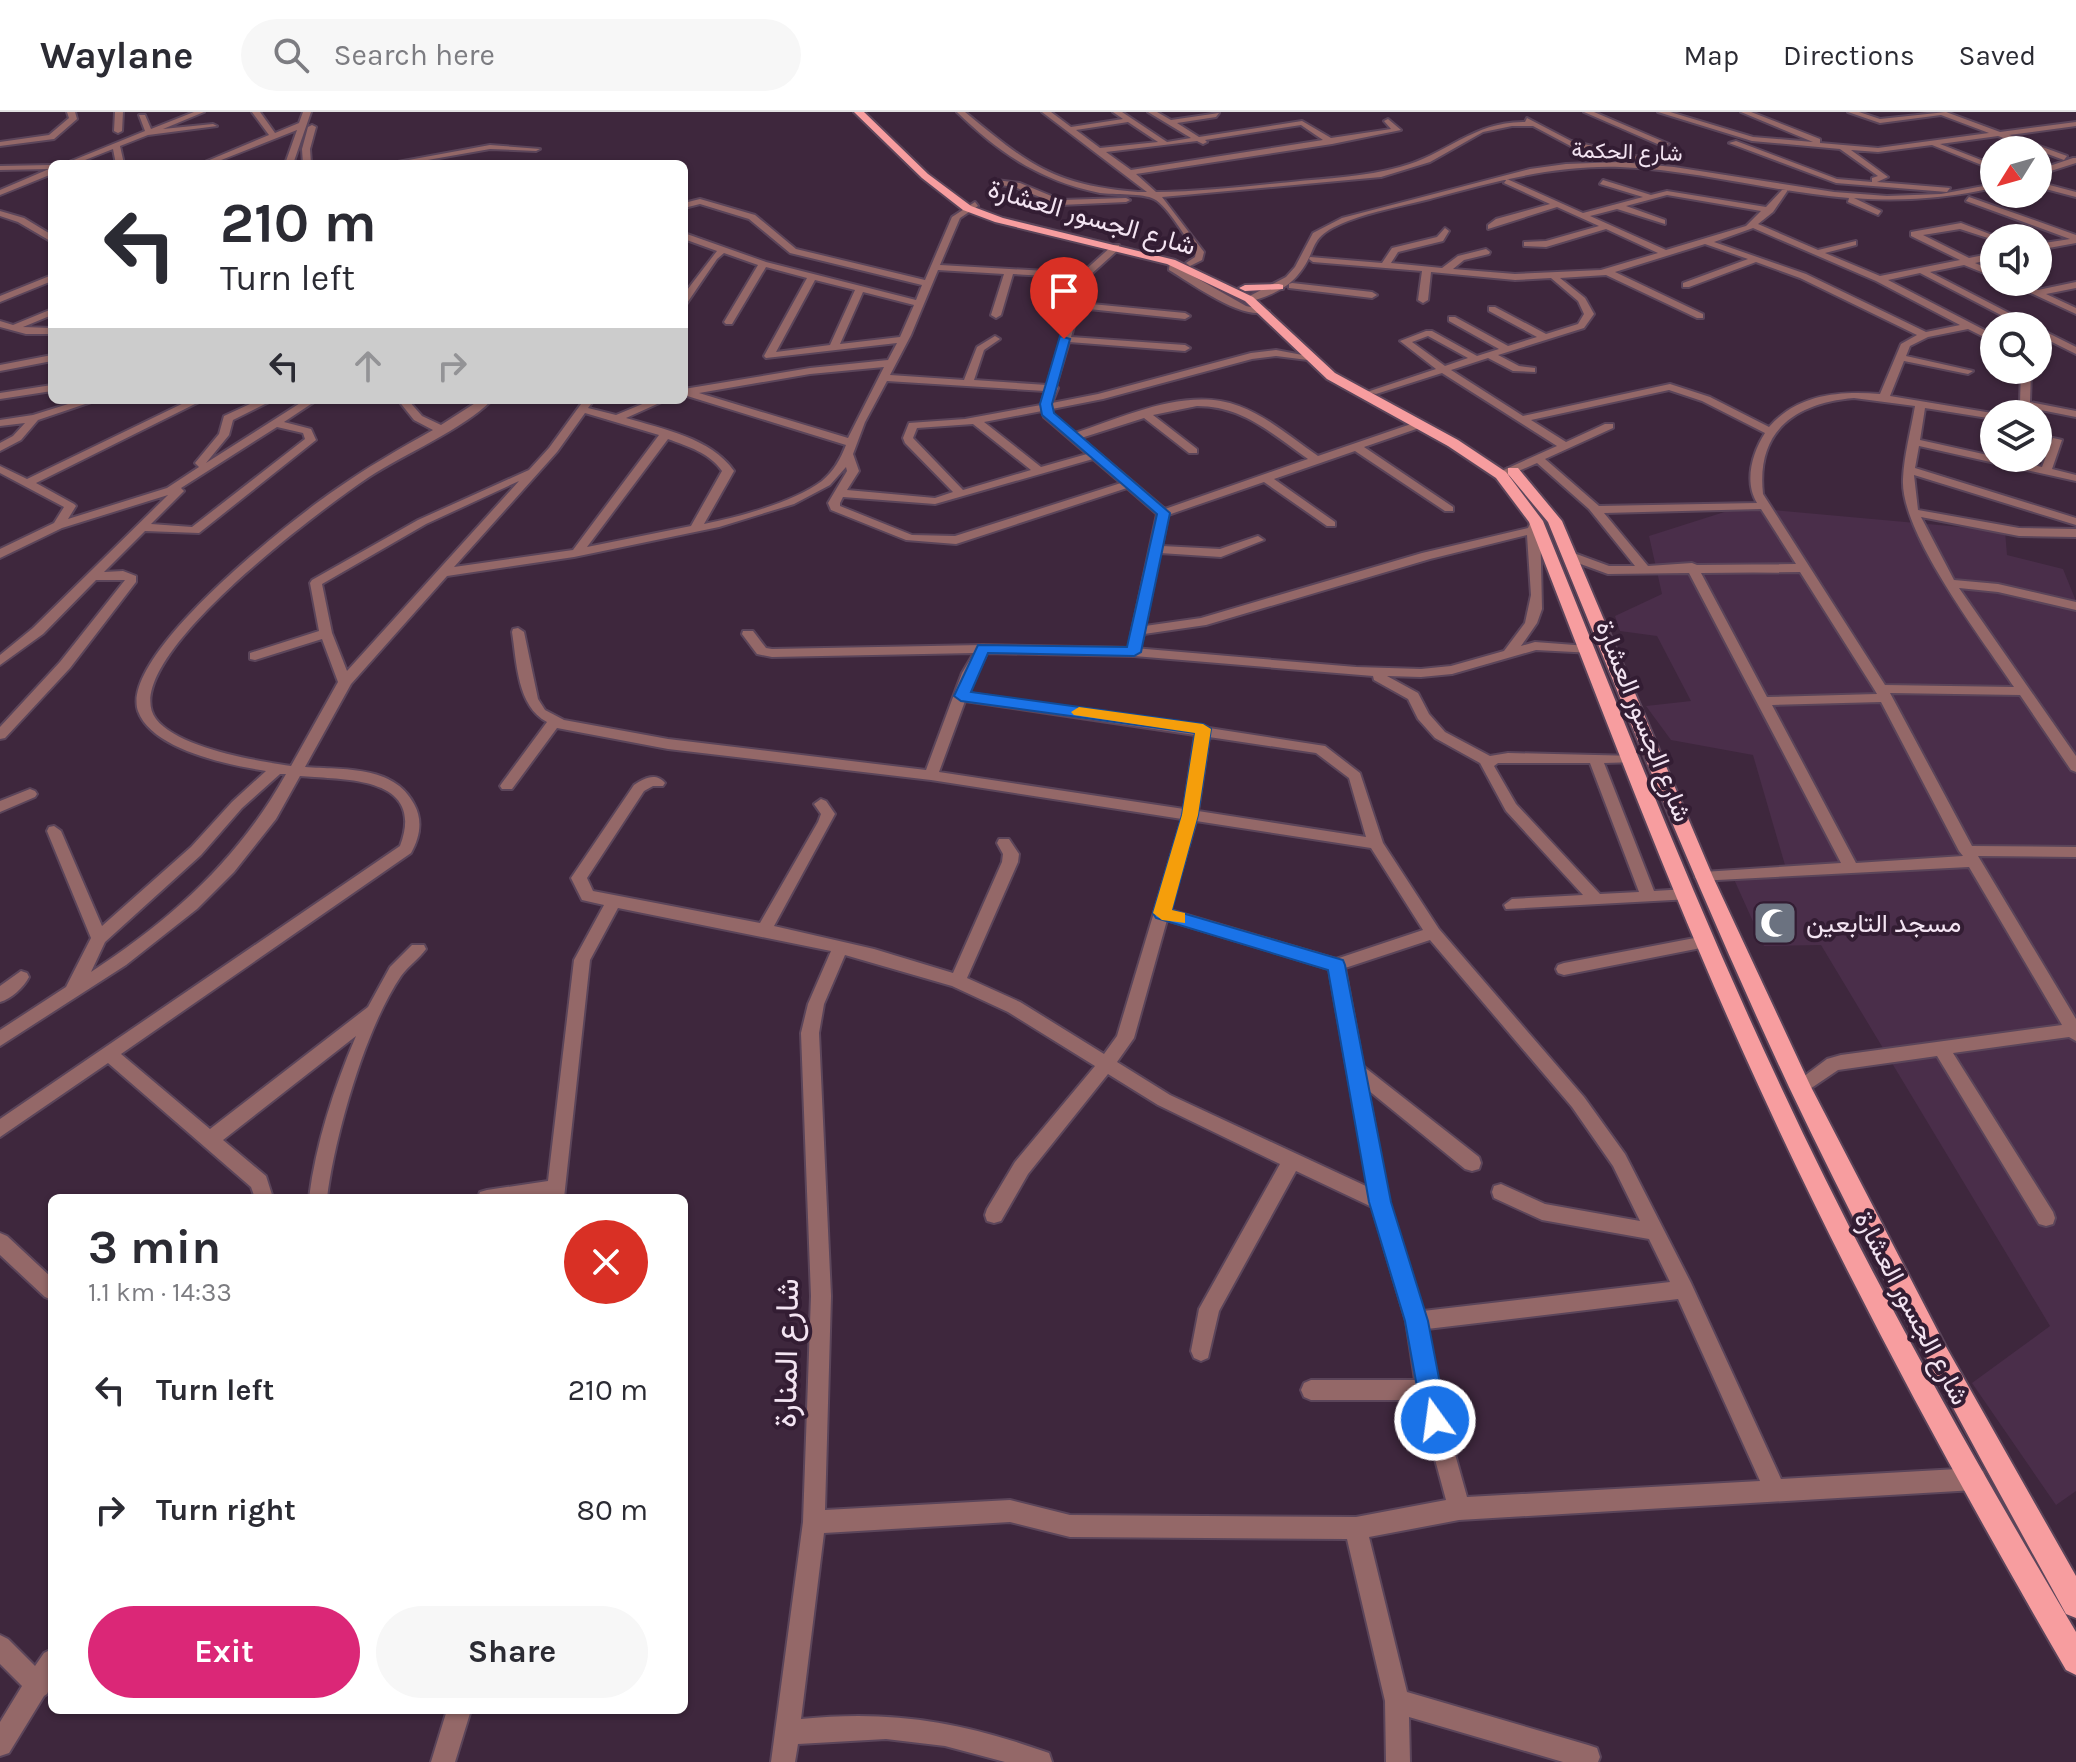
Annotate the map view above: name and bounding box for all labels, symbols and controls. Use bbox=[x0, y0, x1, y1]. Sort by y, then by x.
search box bbox=[241, 19, 801, 91]
text: Waylane bbox=[40, 33, 193, 78]
icon: search bbox=[269, 33, 313, 77]
text: Search here bbox=[333, 37, 495, 73]
text: Map bbox=[1684, 39, 1739, 72]
text: Directions bbox=[1783, 39, 1915, 72]
text: Saved bbox=[1959, 39, 2036, 72]
north arrow bbox=[1980, 136, 2052, 208]
map controls bbox=[1980, 136, 2052, 472]
street label: شارع الحكمة bbox=[1571, 137, 1683, 168]
street label: شارع الجسور العشارة bbox=[984, 173, 1199, 264]
text: 210 m bbox=[220, 190, 377, 255]
icon: left bbox=[88, 192, 192, 296]
button: sound bbox=[1980, 224, 2052, 296]
text: Turn left bbox=[220, 257, 355, 299]
pin bbox=[1030, 257, 1098, 339]
icon: arrive bbox=[1042, 269, 1086, 313]
button: search bbox=[1980, 312, 2052, 384]
icon: left bbox=[262, 344, 306, 388]
icon: ahead bbox=[346, 344, 390, 388]
icon: right bbox=[430, 344, 474, 388]
button: layers bbox=[1980, 400, 2052, 472]
street label: شارع الجسور العشارة bbox=[1587, 616, 1698, 827]
mosque icon: مسجد التابعين bbox=[1751, 899, 1799, 947]
place label: مسجد التابعين bbox=[1806, 908, 1961, 939]
street label: شارع الجسور العشارة bbox=[1846, 1206, 1976, 1411]
text: 3 min bbox=[88, 1219, 221, 1275]
button: close bbox=[564, 1220, 648, 1304]
text: 1.1 km · 14:33 bbox=[88, 1277, 232, 1308]
street label: شارع المنارة bbox=[767, 1278, 809, 1428]
icon: left bbox=[88, 1368, 132, 1412]
text: Turn left bbox=[156, 1372, 274, 1408]
text: 210 m bbox=[568, 1372, 648, 1408]
position arrow bbox=[1393, 1378, 1477, 1462]
icon: right bbox=[88, 1488, 132, 1532]
text: Turn right bbox=[156, 1492, 296, 1528]
text: 80 m bbox=[577, 1492, 648, 1528]
button: Exit bbox=[88, 1606, 360, 1698]
button: Share bbox=[376, 1606, 648, 1698]

